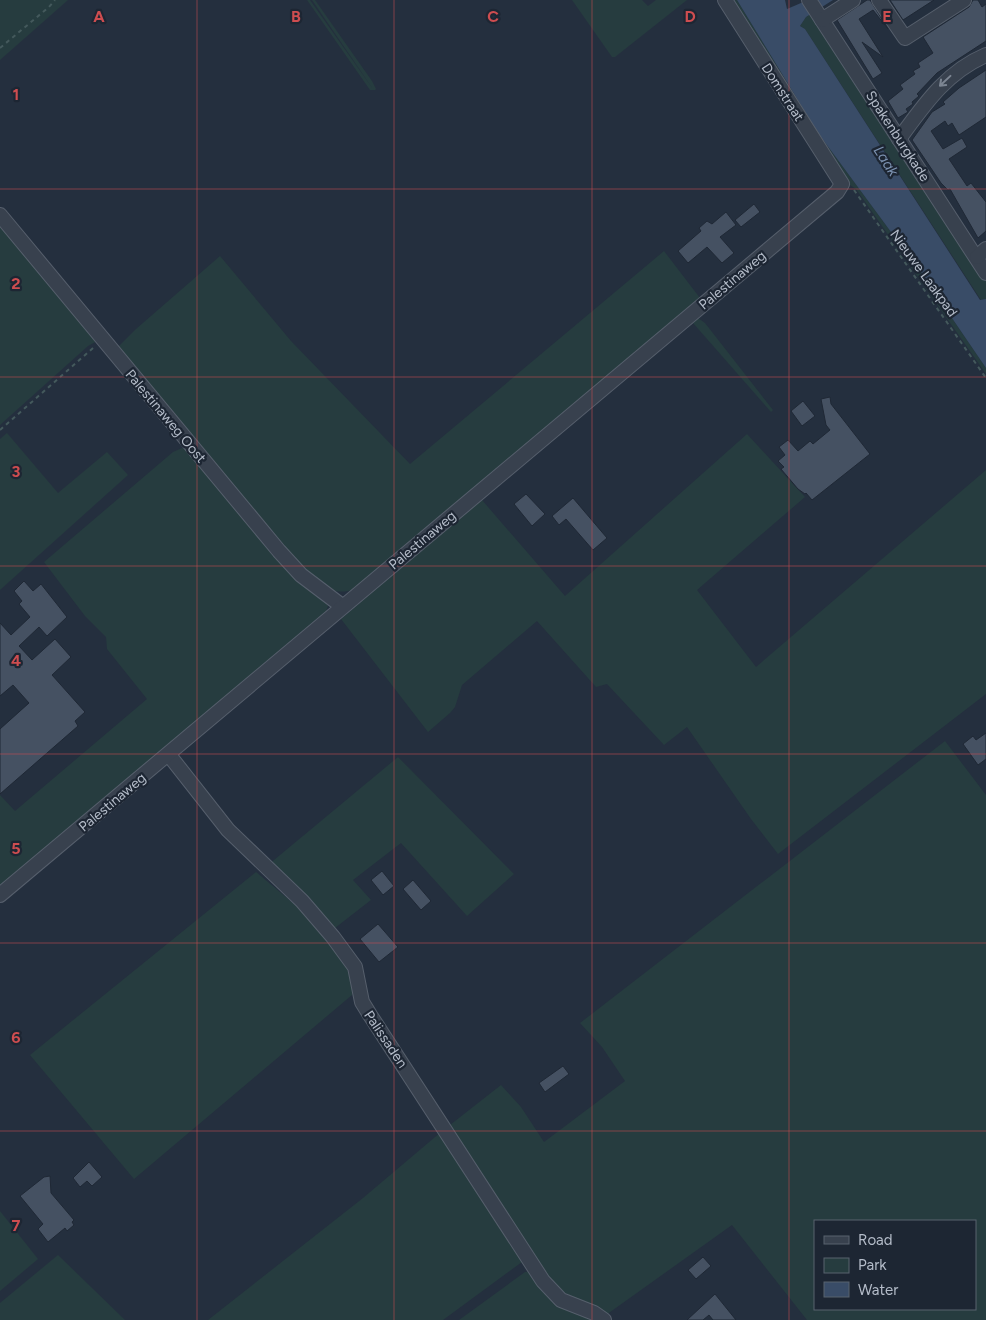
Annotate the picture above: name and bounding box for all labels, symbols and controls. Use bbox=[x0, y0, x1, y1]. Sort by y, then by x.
text: A bbox=[93, 7, 105, 26]
text: B bbox=[291, 7, 301, 26]
text: C bbox=[487, 7, 499, 26]
text: D bbox=[684, 7, 696, 26]
text: E bbox=[882, 7, 892, 26]
street label: Domstraat bbox=[758, 60, 808, 124]
one-way arrow bbox=[939, 75, 952, 87]
text: 1 bbox=[13, 85, 19, 104]
street label: Spakenburgkade bbox=[862, 88, 933, 185]
water label: Laak bbox=[870, 142, 903, 180]
street label: Nieuwe Laakpad bbox=[886, 226, 961, 320]
street label: Palestinaweg bbox=[695, 247, 769, 313]
text: 2 bbox=[11, 274, 21, 293]
street label: Palestinaweg Oost bbox=[122, 366, 210, 466]
text: 3 bbox=[12, 462, 21, 481]
street label: Palestinaweg bbox=[385, 507, 459, 573]
text: 4 bbox=[11, 651, 21, 670]
street label: Palestinaweg bbox=[75, 769, 149, 835]
text: 5 bbox=[11, 839, 21, 858]
street label: Palissaden bbox=[360, 1007, 411, 1071]
text: 6 bbox=[11, 1028, 21, 1047]
text: 7 bbox=[12, 1216, 21, 1235]
legend bbox=[814, 1220, 976, 1310]
text: Road bbox=[858, 1231, 893, 1249]
text: Park bbox=[858, 1256, 887, 1274]
text: Water bbox=[858, 1281, 898, 1299]

